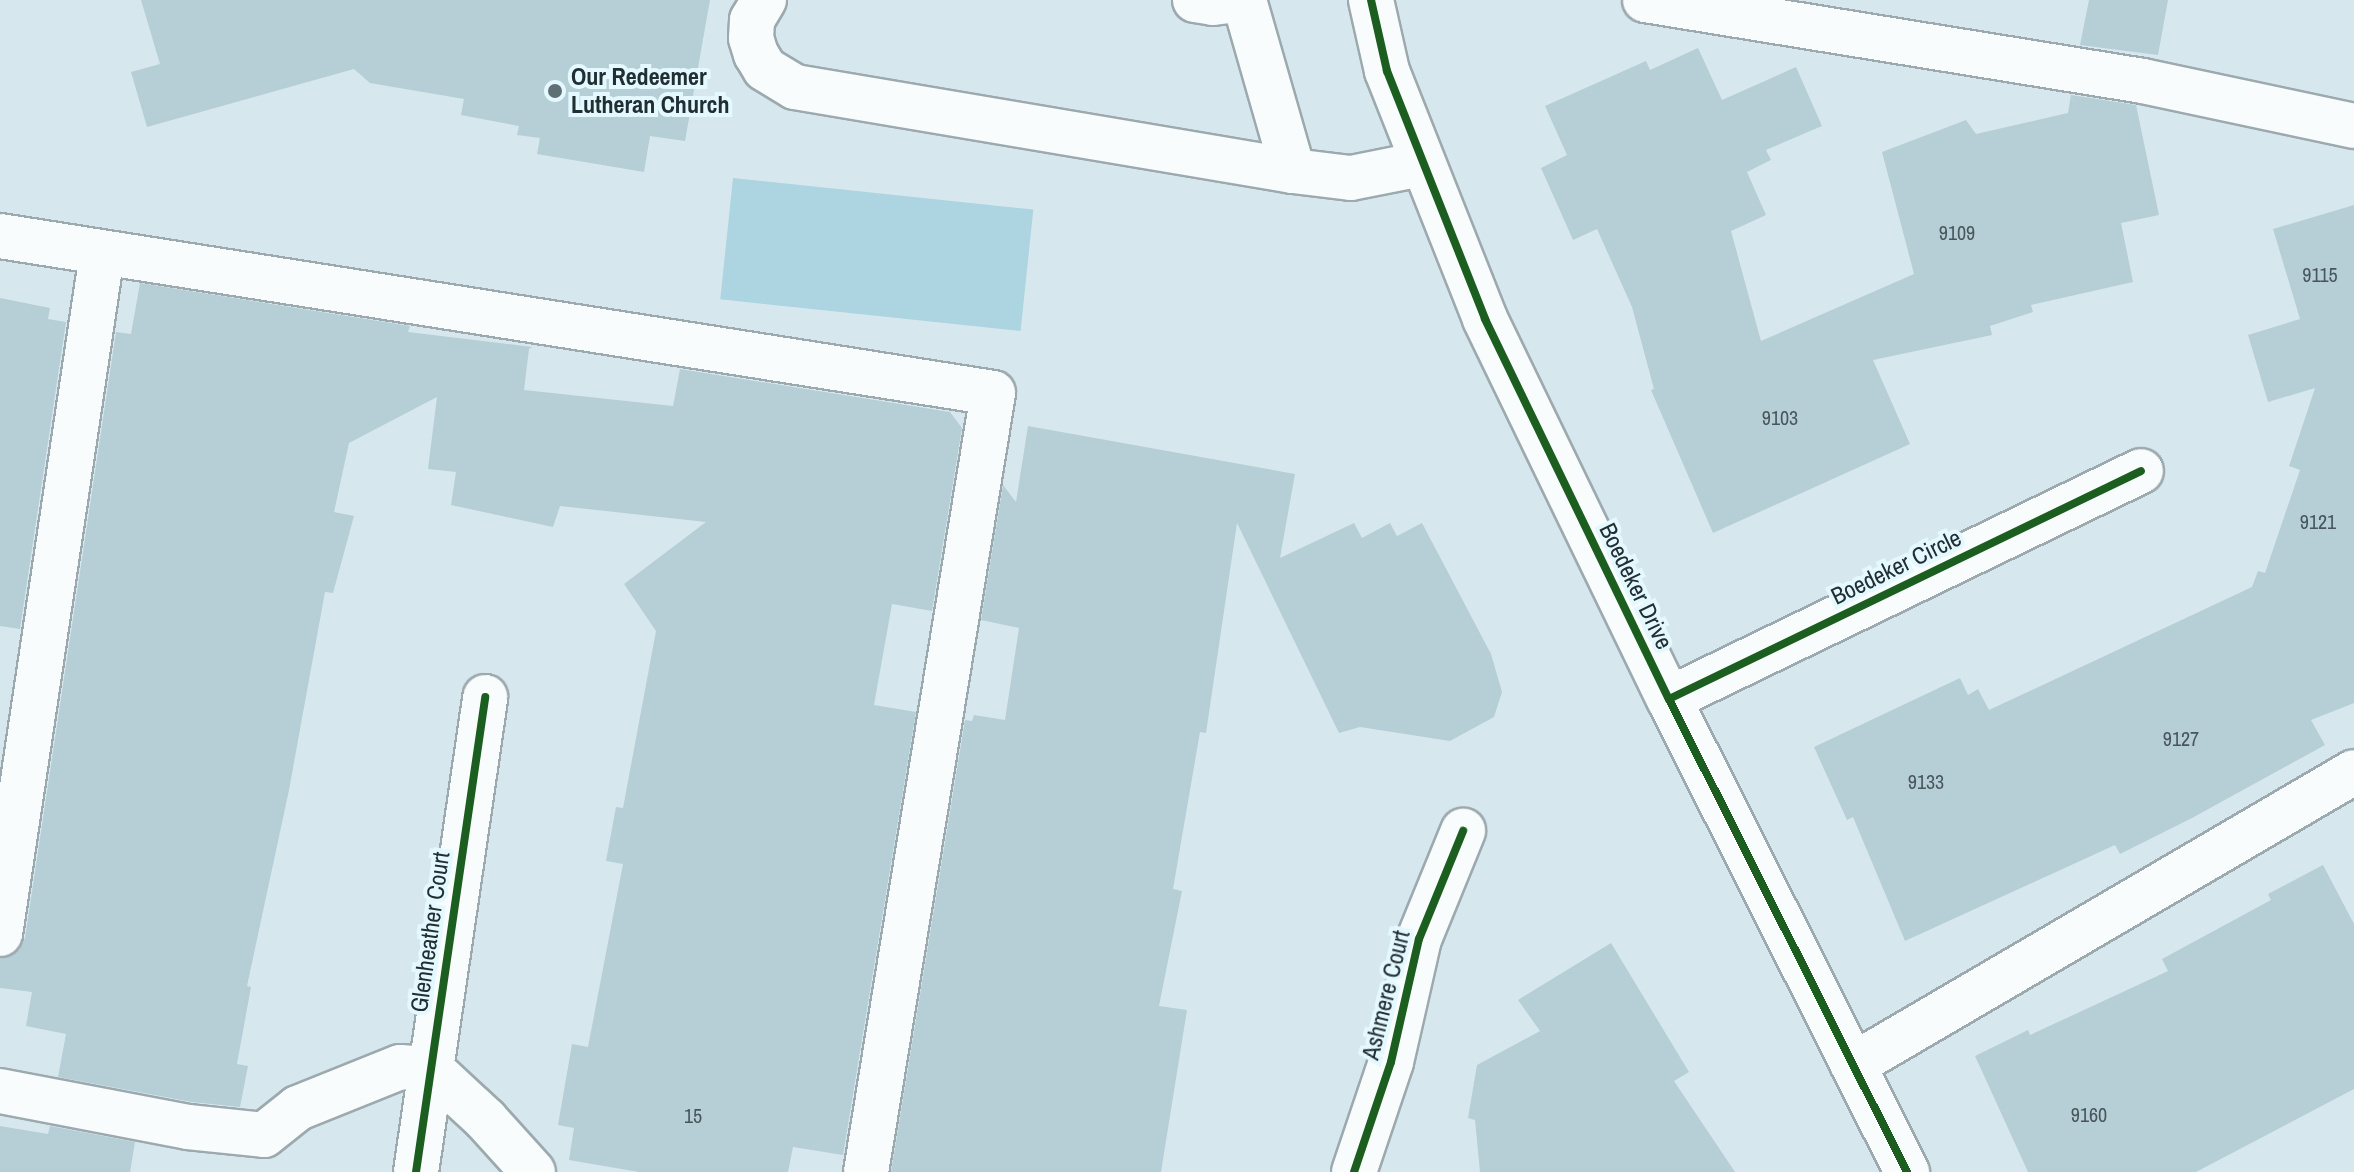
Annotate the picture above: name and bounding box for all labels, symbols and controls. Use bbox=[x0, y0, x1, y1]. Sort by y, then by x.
place label: Our Redeemer Lutheran Church bbox=[571, 63, 730, 119]
marker: Our Redeemer Lutheran Church bbox=[546, 82, 564, 100]
house number: 9109 bbox=[1939, 220, 1975, 244]
house number: 9115 bbox=[2302, 262, 2338, 286]
house number: 9103 bbox=[1762, 405, 1798, 429]
house number: 9121 bbox=[2300, 509, 2336, 533]
street label: Boedeker Drive bbox=[1593, 518, 1679, 654]
street label: Boedeker Circle bbox=[1826, 523, 1966, 611]
house number: 9127 bbox=[2163, 726, 2199, 750]
house number: 9133 bbox=[1908, 769, 1944, 793]
street label: Glenheather Court bbox=[404, 850, 456, 1014]
street label: Ashmere Court bbox=[1356, 927, 1416, 1063]
house number: 9160 bbox=[2071, 1102, 2107, 1126]
house number: 15 bbox=[684, 1103, 702, 1127]

